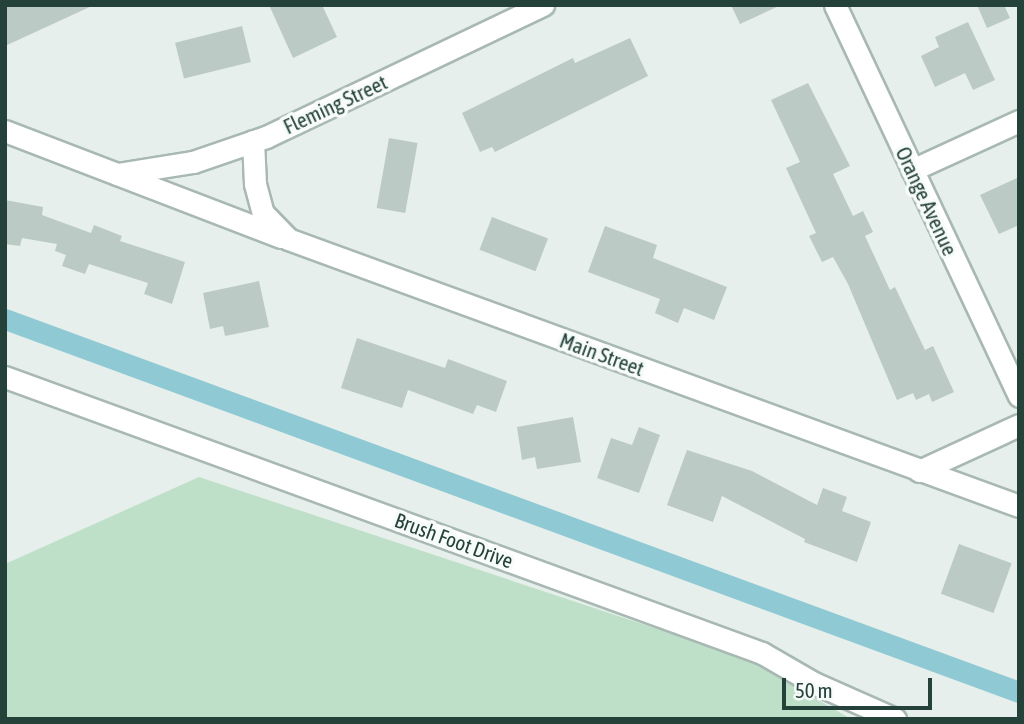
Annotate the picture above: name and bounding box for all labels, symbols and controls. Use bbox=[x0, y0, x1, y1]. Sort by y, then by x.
street label: Fleming Street bbox=[279, 69, 391, 139]
street label: Orange Avenue bbox=[891, 143, 963, 259]
street label: Main Street bbox=[556, 327, 648, 381]
street label: Brush Foot Drive bbox=[391, 507, 517, 573]
scale bar bbox=[786, 664, 936, 708]
text: 50 m bbox=[795, 678, 833, 702]

